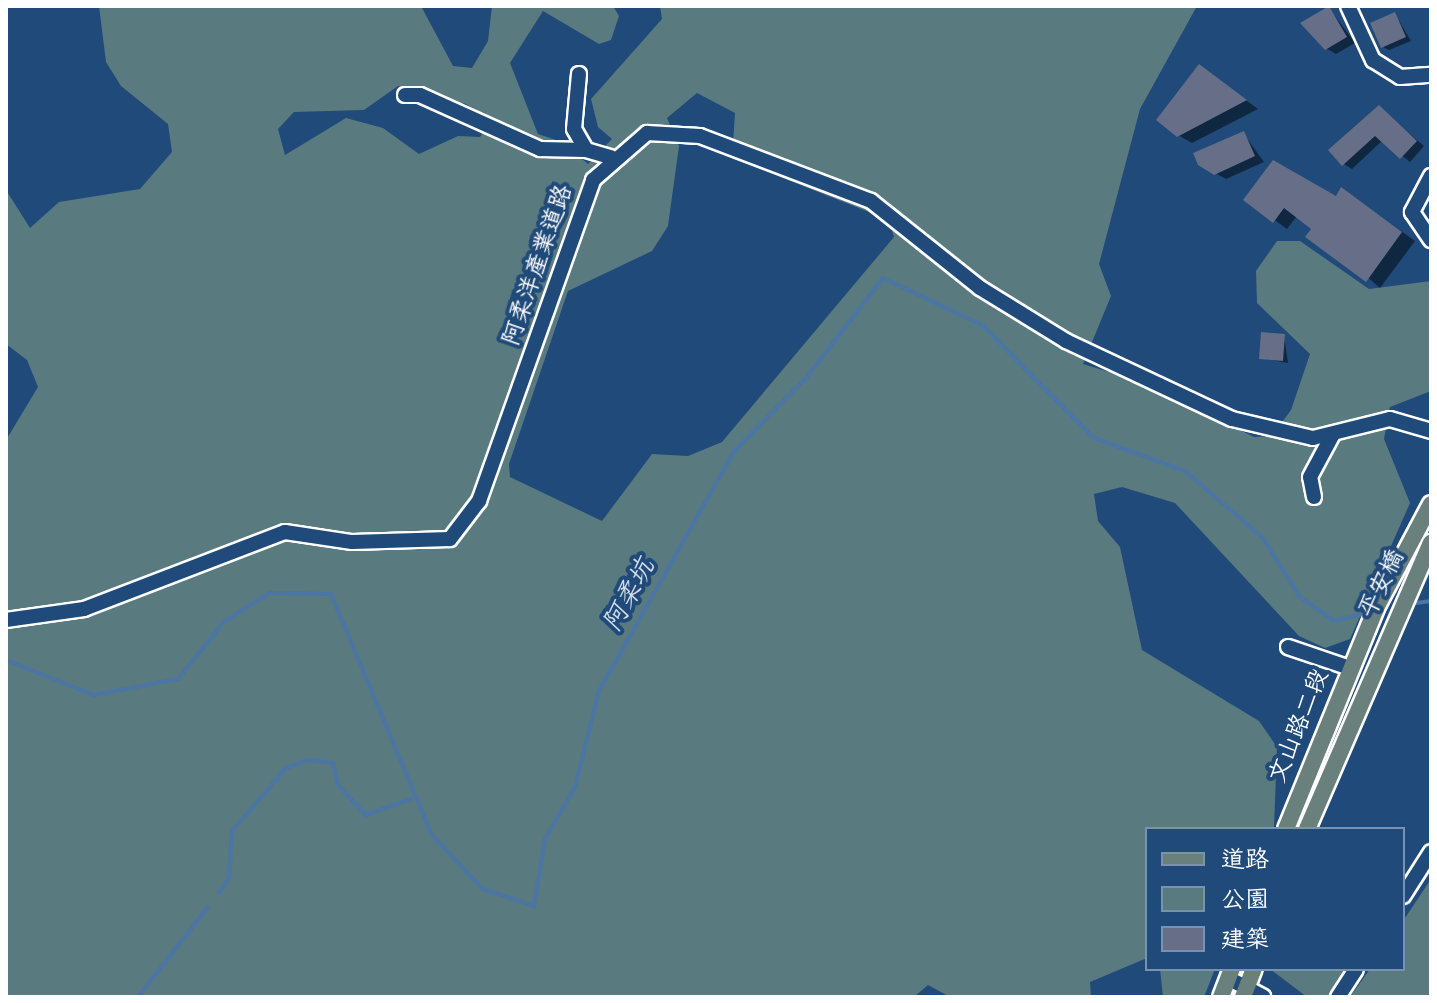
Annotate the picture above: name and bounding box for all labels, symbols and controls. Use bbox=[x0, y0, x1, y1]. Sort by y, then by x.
street label: 阿柔洋產業道路 bbox=[499, 182, 581, 350]
street label: 平安橋 bbox=[1355, 546, 1413, 624]
water label: 阿柔坑 bbox=[599, 555, 665, 639]
street label: 文山路二段 bbox=[1265, 666, 1337, 788]
legend bbox=[1145, 827, 1405, 971]
text: 道路 bbox=[1221, 848, 1269, 877]
text: 公園 bbox=[1221, 888, 1269, 917]
text: 建築 bbox=[1221, 928, 1269, 957]

